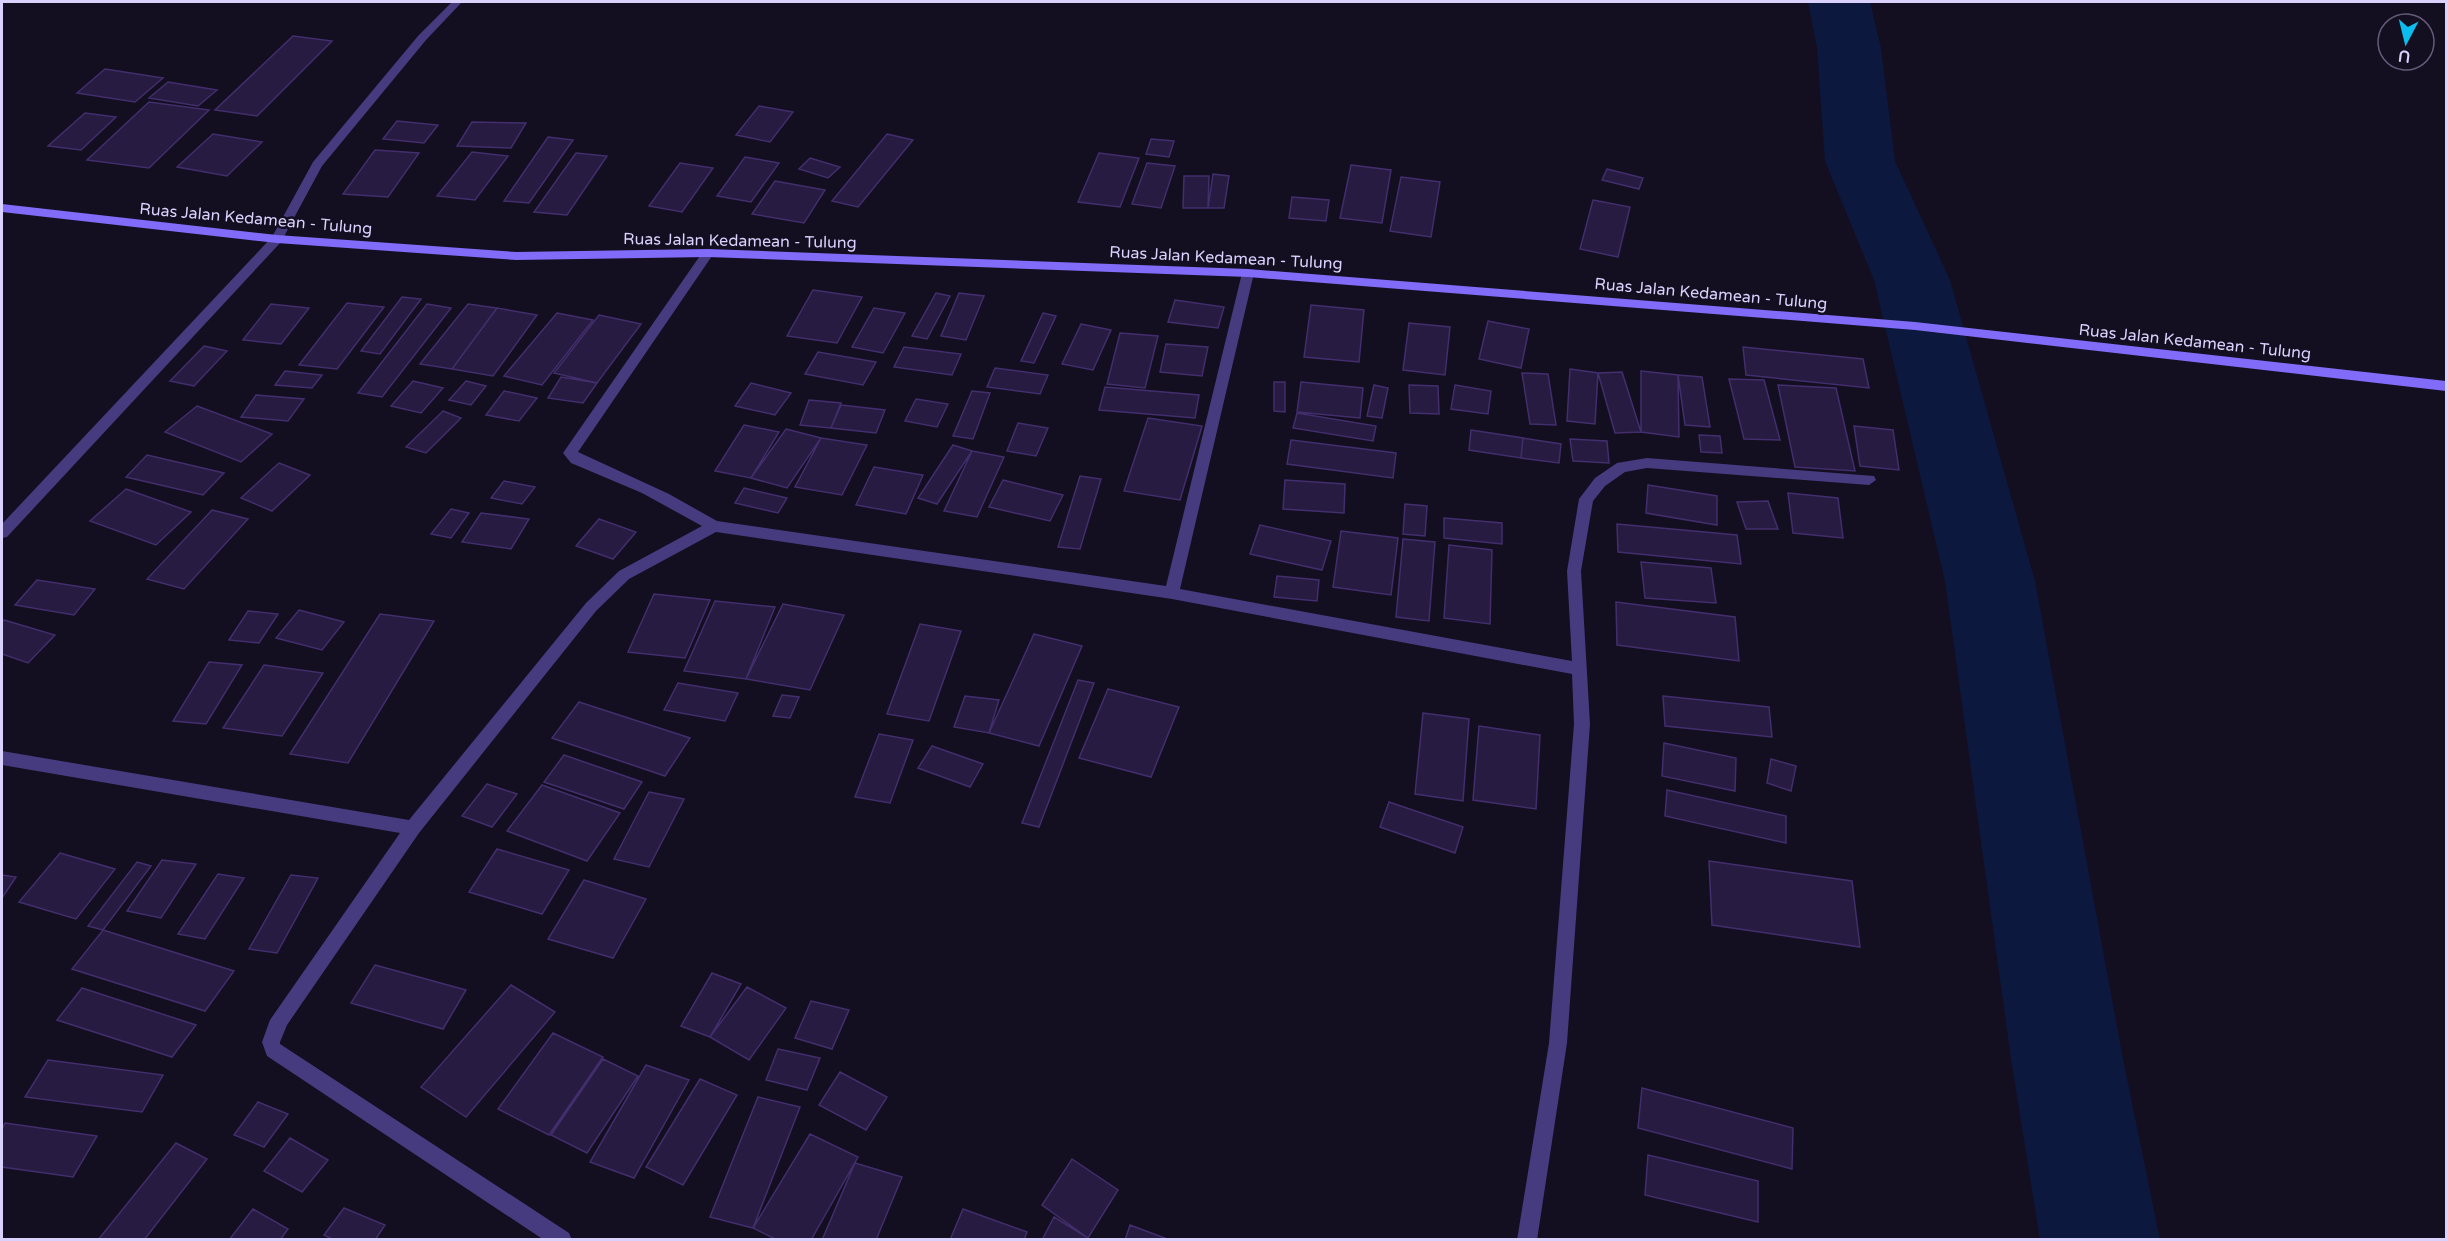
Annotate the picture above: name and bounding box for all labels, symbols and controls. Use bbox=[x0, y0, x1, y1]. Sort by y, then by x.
north arrow bbox=[2376, 12, 2436, 72]
text: U bbox=[2397, 45, 2412, 67]
street label: Ruas Jalan Kedamean - Tulung bbox=[139, 199, 373, 239]
street label: Ruas Jalan Kedamean - Tulung bbox=[623, 229, 857, 253]
street label: Ruas Jalan Kedamean - Tulung bbox=[1109, 242, 1343, 274]
street label: Ruas Jalan Kedamean - Tulung bbox=[1594, 274, 1828, 314]
street label: Ruas Jalan Kedamean - Tulung bbox=[2078, 320, 2312, 364]

